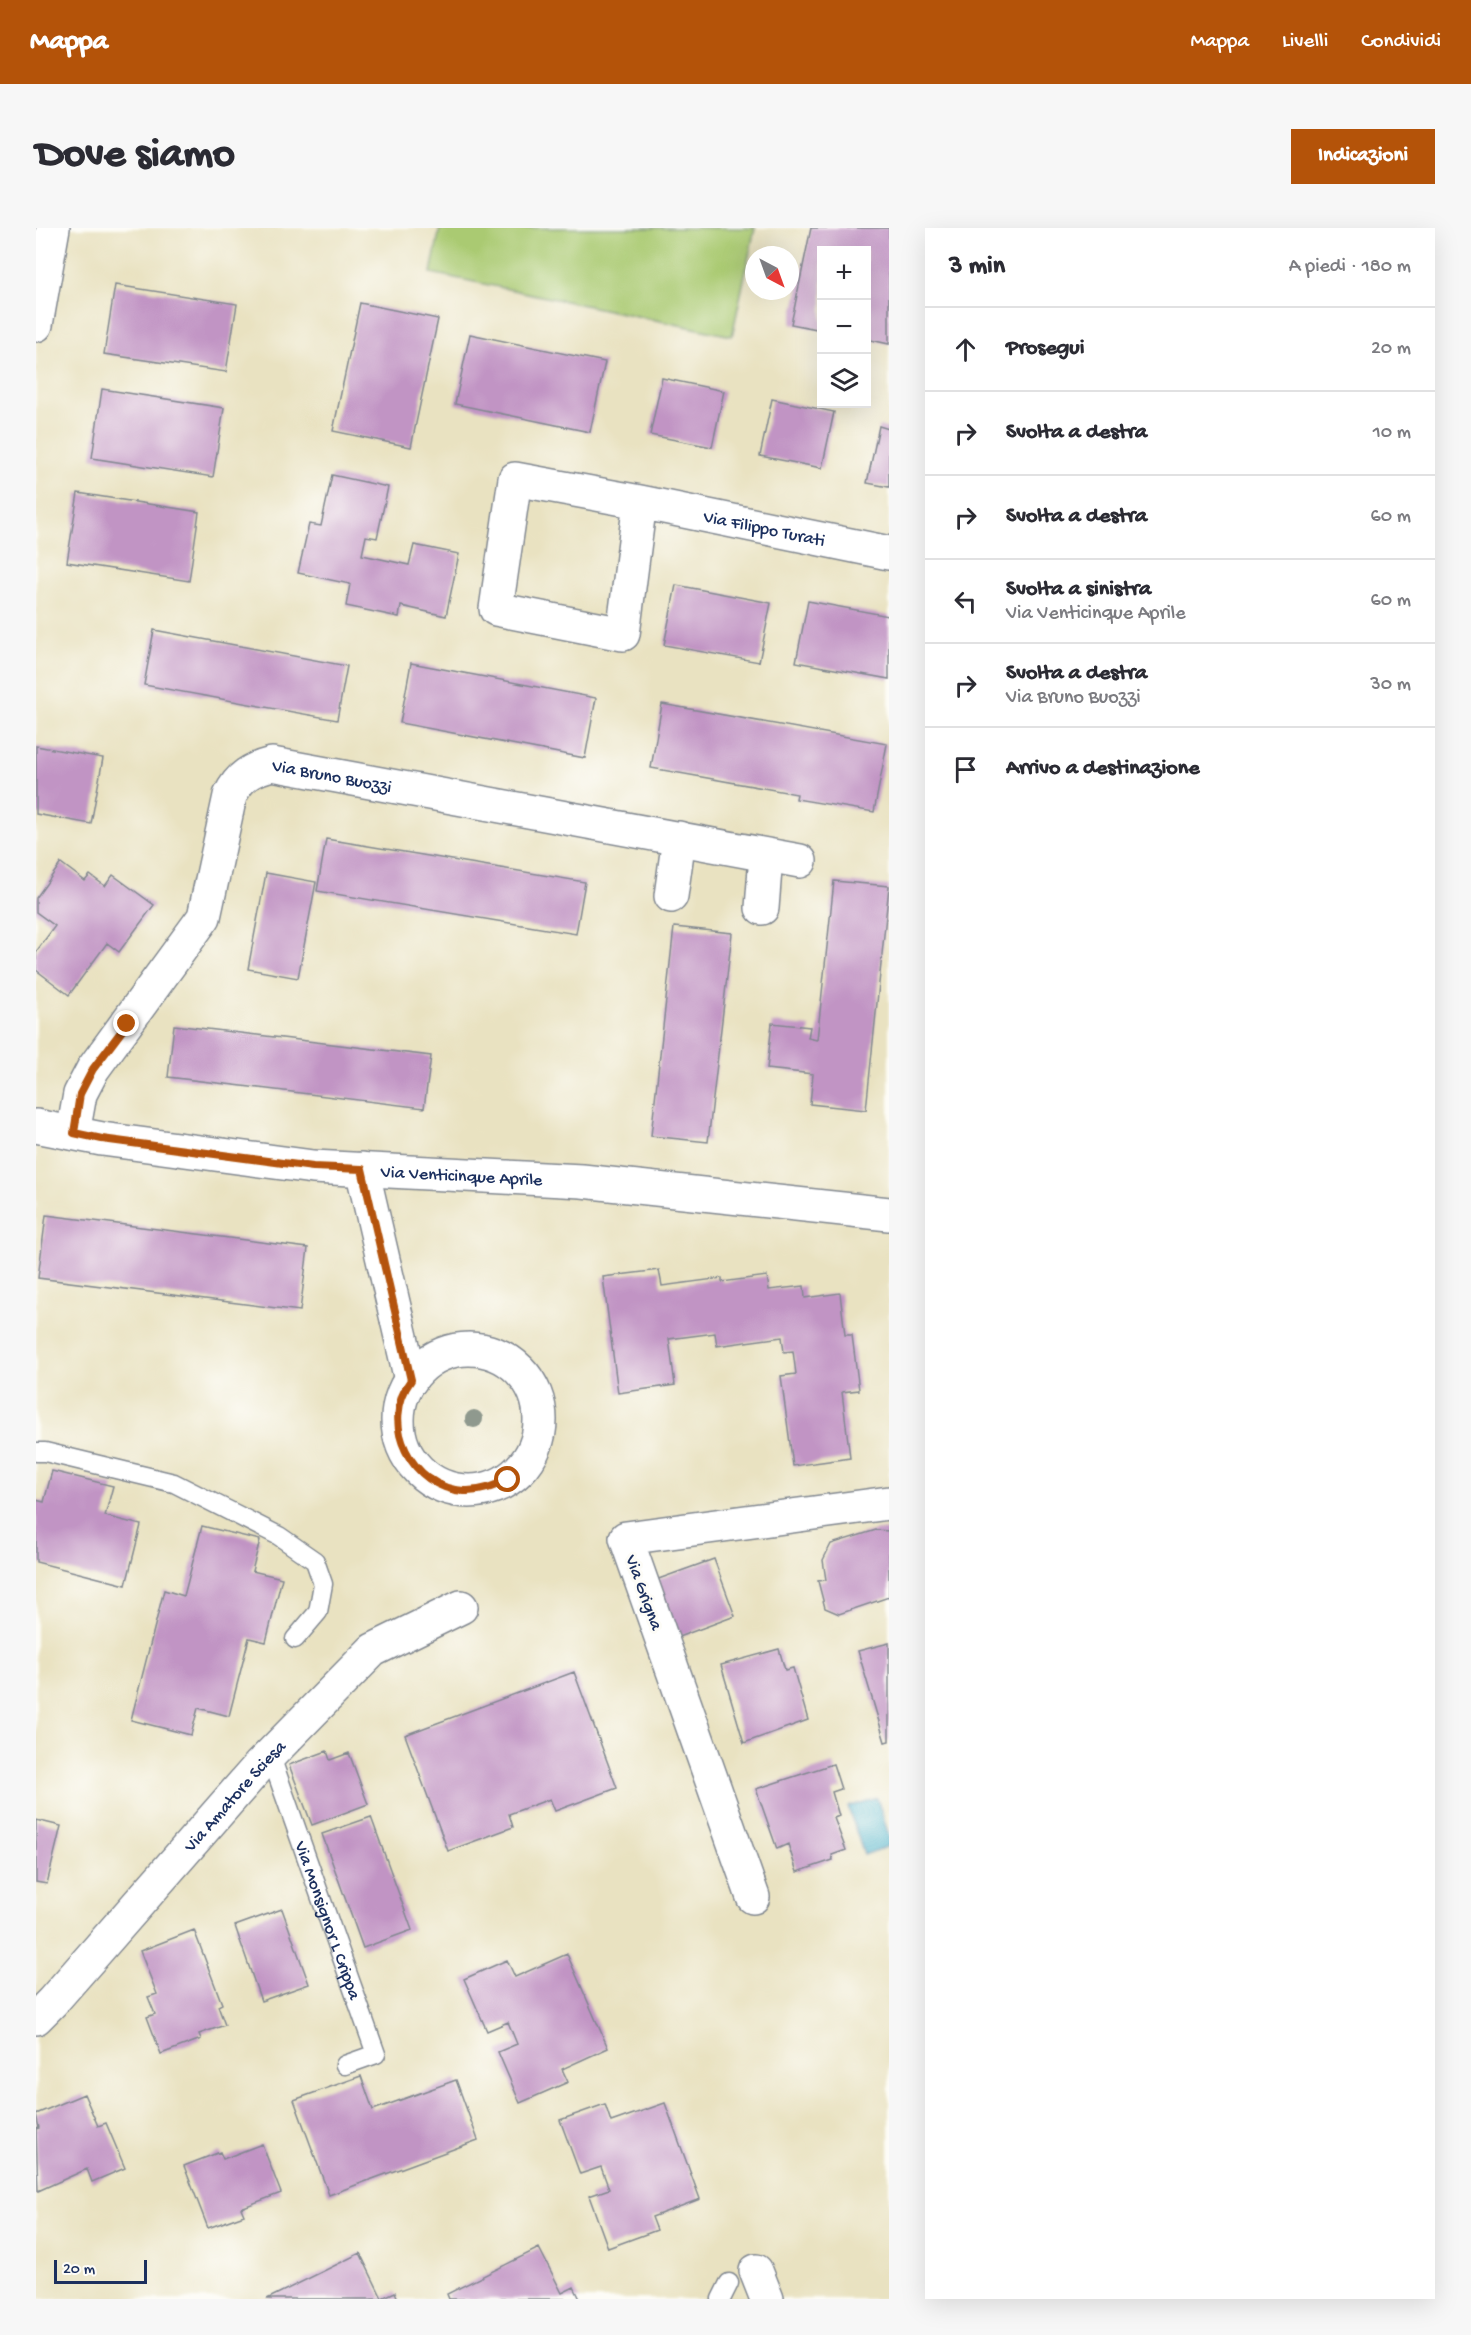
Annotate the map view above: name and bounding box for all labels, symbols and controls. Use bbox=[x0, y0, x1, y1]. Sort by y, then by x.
text: Mappa bbox=[30, 26, 108, 59]
text: Mappa bbox=[1190, 30, 1249, 55]
text: Livelli bbox=[1282, 30, 1328, 55]
text: Condividi bbox=[1361, 30, 1441, 55]
button: Indicazioni bbox=[1291, 129, 1435, 184]
text: Dove siamo bbox=[36, 132, 235, 181]
north arrow bbox=[745, 246, 799, 300]
map controls bbox=[817, 246, 871, 408]
button: + bbox=[817, 246, 871, 300]
text: 3 min bbox=[949, 252, 1005, 283]
text: A piedi · 180 m bbox=[1289, 256, 1411, 279]
button: − bbox=[817, 300, 871, 354]
icon: ahead bbox=[949, 333, 982, 366]
text: Prosegui bbox=[1006, 336, 1084, 362]
text: 20 m bbox=[1371, 338, 1411, 361]
button: layers bbox=[817, 354, 871, 408]
icon: right bbox=[949, 417, 982, 450]
text: Svolta a destra bbox=[1006, 420, 1147, 446]
text: 10 m bbox=[1373, 422, 1411, 445]
icon: right bbox=[949, 501, 982, 534]
text: Svolta a destra bbox=[1006, 504, 1147, 530]
text: 60 m bbox=[1371, 506, 1411, 529]
street label: Via Filippo Turati bbox=[700, 507, 827, 553]
text: Svolta a sinistra bbox=[1006, 577, 1151, 603]
icon: left bbox=[949, 585, 982, 618]
text: 60 m bbox=[1371, 590, 1411, 613]
text: Via Venticinque Aprile bbox=[1006, 603, 1186, 626]
text: Svolta a destra bbox=[1006, 661, 1147, 687]
icon: right bbox=[949, 669, 982, 702]
text: 30 m bbox=[1370, 674, 1411, 697]
text: Via Bruno Buozzi bbox=[1006, 687, 1141, 710]
icon: arrive bbox=[949, 753, 982, 786]
street label: Via Bruno Buozzi bbox=[269, 756, 393, 799]
text: Arrivo a destinazione bbox=[1006, 756, 1200, 782]
route end bbox=[113, 1010, 139, 1036]
street label: Via Venticinque Aprile bbox=[379, 1162, 544, 1192]
route start bbox=[494, 1466, 520, 1492]
street label: Via Grigna bbox=[619, 1551, 666, 1634]
street label: Via Amatore Sciesa bbox=[180, 1736, 292, 1858]
street label: Via Monsignor L Crippa bbox=[288, 1838, 364, 2004]
scale bar bbox=[54, 2257, 147, 2284]
text: 20 m bbox=[63, 2261, 95, 2280]

